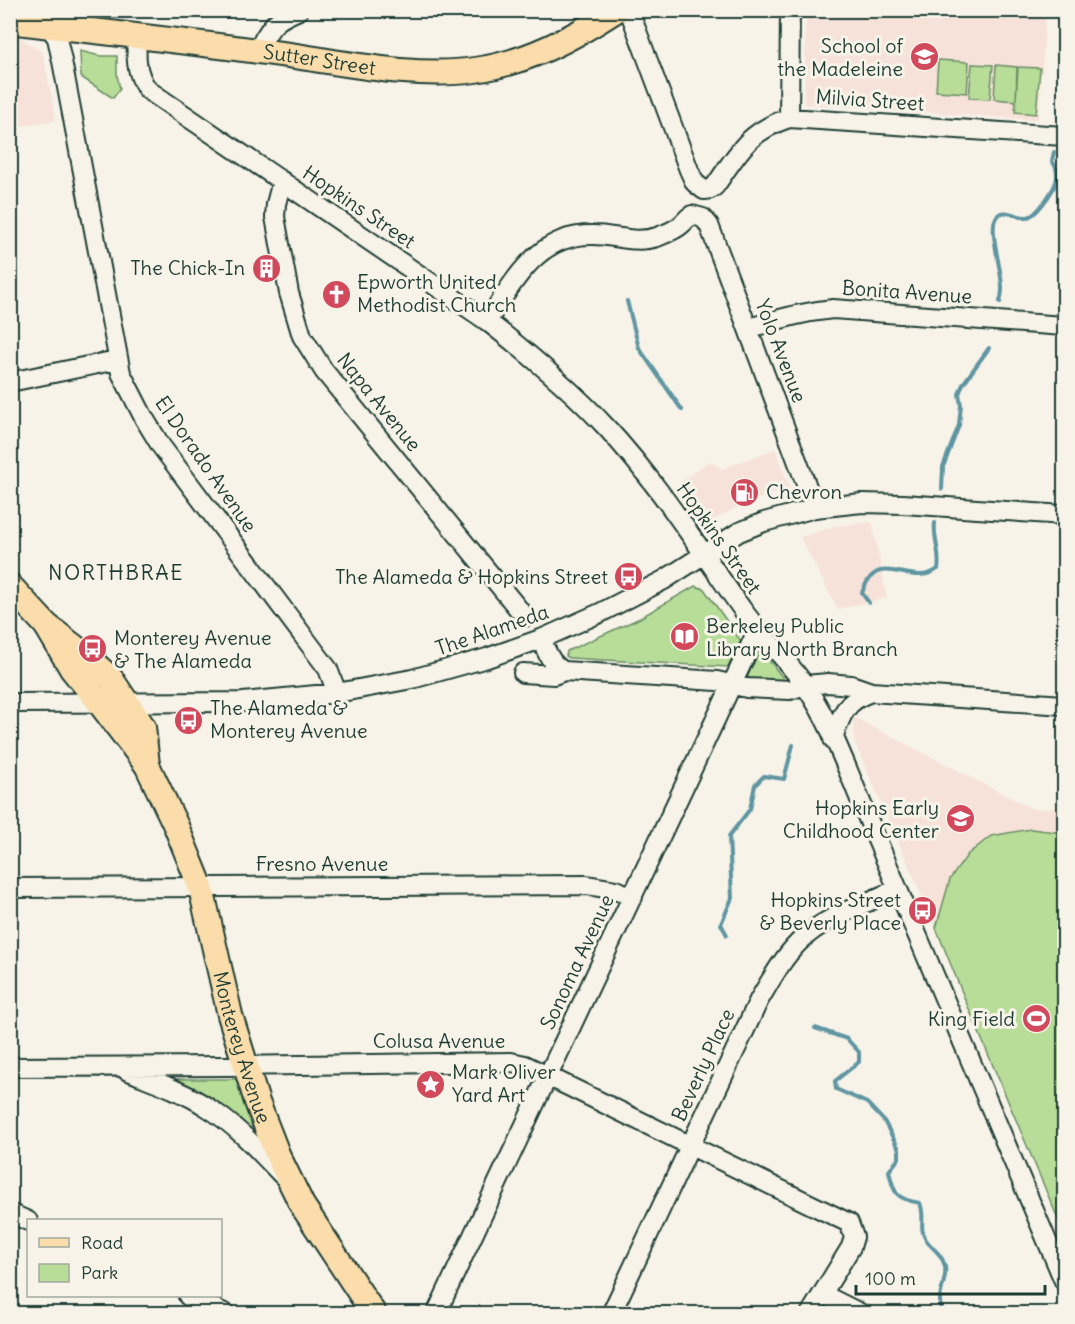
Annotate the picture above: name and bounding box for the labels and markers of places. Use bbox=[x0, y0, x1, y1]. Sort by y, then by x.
place label: School of the Madeleine bbox=[777, 33, 903, 81]
school or university icon: School of the Madeleine bbox=[908, 41, 940, 73]
building icon: The Chick-In bbox=[250, 252, 282, 284]
place label: The Chick-In bbox=[130, 255, 245, 280]
place label: Epworth United Methodist Church bbox=[357, 269, 516, 317]
church icon: Epworth United Methodist Church bbox=[320, 278, 352, 310]
fuel station icon: Chevron bbox=[729, 476, 761, 508]
place label: Chevron bbox=[766, 479, 842, 504]
bus stop icon: The Alameda & Hopkins Street bbox=[613, 561, 645, 593]
place label: The Alameda & Hopkins Street bbox=[335, 564, 608, 589]
place label: Berkeley Public Library North Branch bbox=[706, 613, 898, 661]
library icon: Berkeley Public Library North Branch bbox=[669, 621, 701, 653]
place label: Monterey Avenue & The Alameda bbox=[114, 625, 272, 673]
bus stop icon: Monterey Avenue & The Alameda bbox=[77, 633, 109, 665]
place label: The Alameda & Monterey Avenue bbox=[210, 695, 368, 743]
bus stop icon: The Alameda & Monterey Avenue bbox=[173, 704, 205, 736]
place label: Hopkins Early Childhood Center bbox=[783, 795, 939, 843]
school or university icon: Hopkins Early Childhood Center bbox=[944, 803, 976, 835]
place label: Hopkins Street & Beverly Place bbox=[759, 887, 901, 935]
bus stop icon: Hopkins Street & Beverly Place bbox=[906, 895, 938, 927]
sports icon: King Field bbox=[1020, 1003, 1052, 1035]
place label: King Field bbox=[928, 1006, 1015, 1031]
place label: Mark Oliver Yard Art bbox=[452, 1059, 556, 1107]
place icon: Mark Oliver Yard Art bbox=[415, 1068, 447, 1100]

